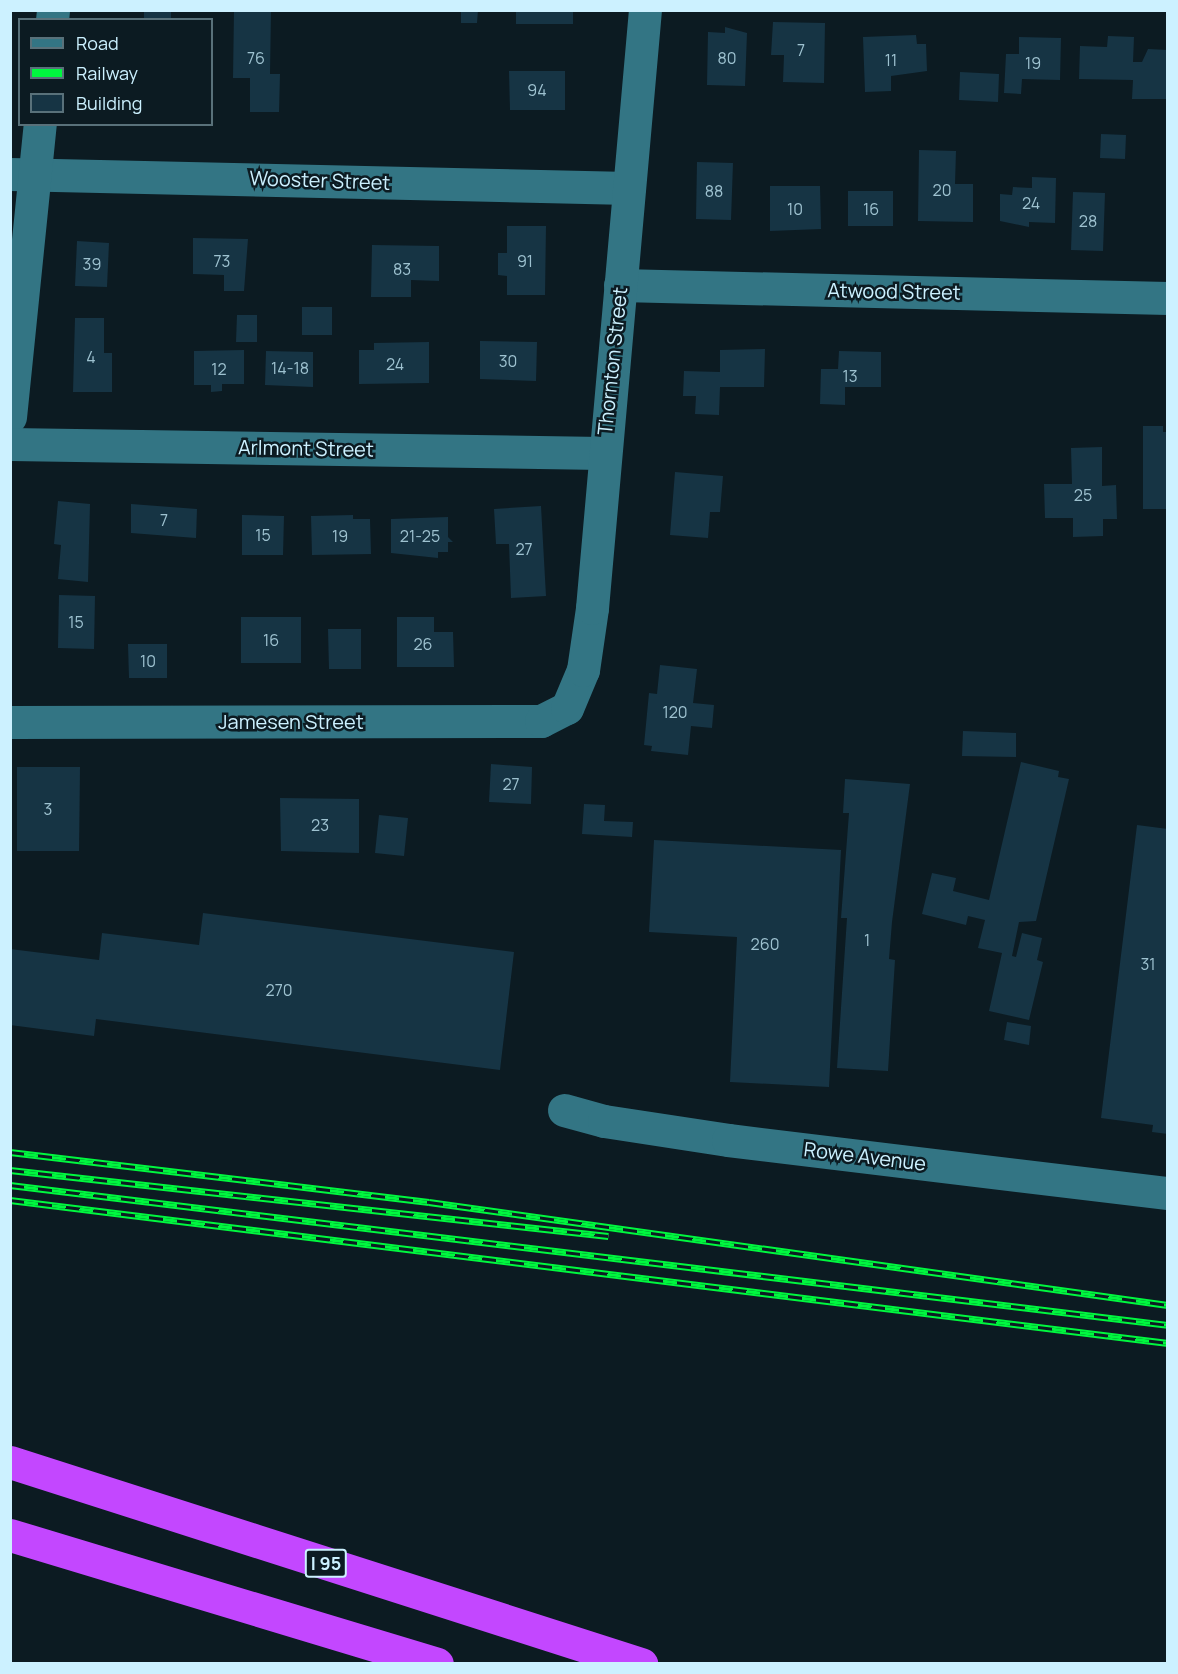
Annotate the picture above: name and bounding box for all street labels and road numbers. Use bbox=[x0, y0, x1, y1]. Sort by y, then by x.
street label: Wooster Street bbox=[249, 166, 391, 194]
street label: Atwood Street bbox=[827, 278, 961, 304]
street label: Thornton Street bbox=[592, 286, 632, 436]
street label: Arlmont Street bbox=[238, 435, 374, 461]
street label: Jamesen Street bbox=[218, 709, 364, 733]
street label: Rowe Avenue bbox=[802, 1137, 928, 1175]
road number: I 95 bbox=[304, 1548, 348, 1578]

